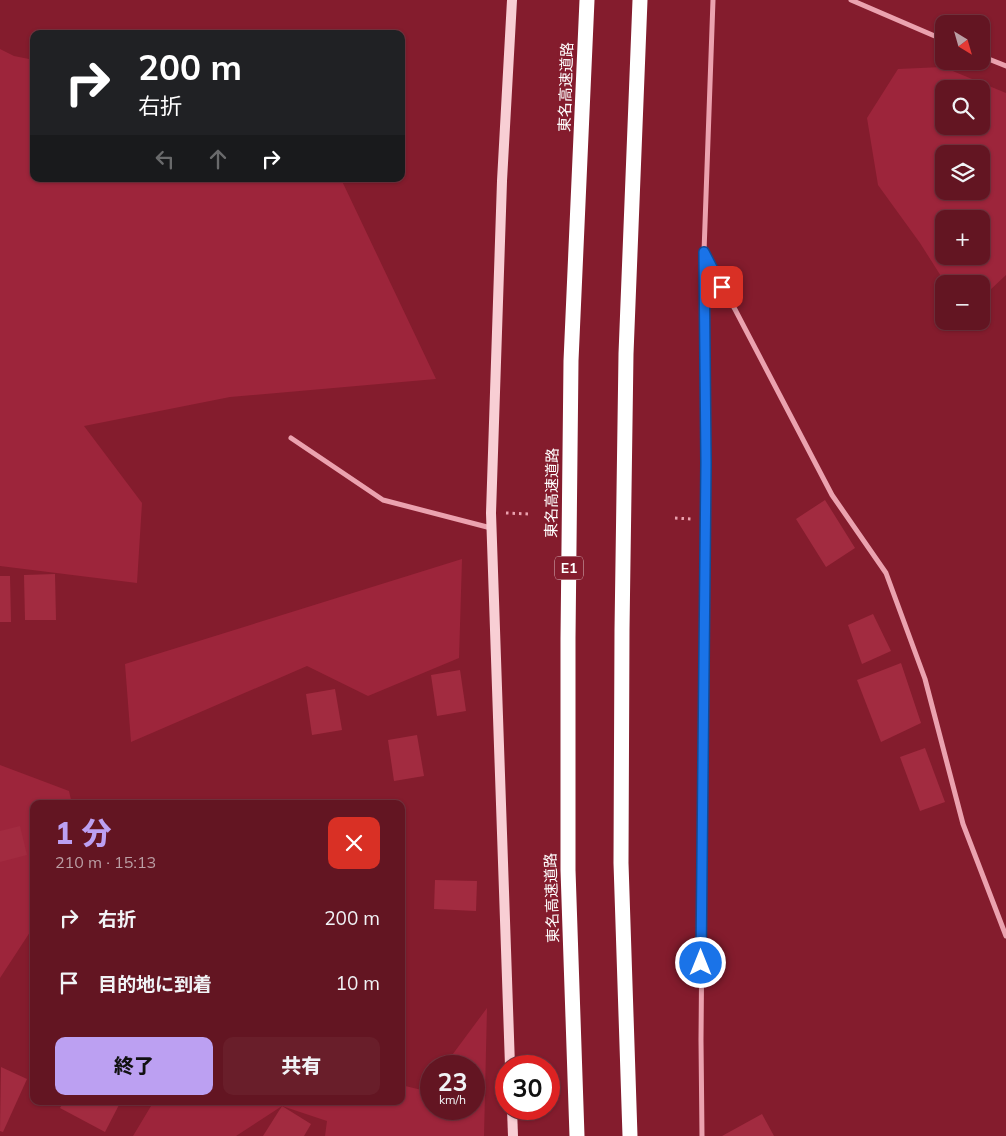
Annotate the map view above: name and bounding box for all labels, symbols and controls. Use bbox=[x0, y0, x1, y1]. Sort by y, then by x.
north arrow bbox=[935, 15, 990, 70]
map controls bbox=[935, 15, 990, 330]
street label: 東名高速道路 bbox=[554, 42, 577, 132]
text: 200 m bbox=[138, 45, 242, 89]
icon: right bbox=[55, 50, 120, 115]
button: search bbox=[935, 80, 990, 135]
text: 右折 bbox=[138, 92, 182, 120]
icon: left bbox=[151, 145, 179, 173]
icon: ahead bbox=[204, 145, 232, 173]
icon: right bbox=[257, 145, 285, 173]
button: layers bbox=[935, 145, 990, 200]
button: + bbox=[935, 210, 990, 265]
pin bbox=[701, 266, 743, 308]
icon: arrive bbox=[708, 273, 736, 301]
button: − bbox=[935, 275, 990, 330]
street label: 東名高速道路 bbox=[541, 448, 562, 538]
road number: E1 bbox=[555, 556, 583, 580]
text: 1 分 bbox=[55, 814, 111, 852]
button: close bbox=[328, 817, 380, 869]
text: 210 m · 15:13 bbox=[55, 852, 156, 872]
street label: 東名高速道路 bbox=[540, 853, 563, 943]
icon: right bbox=[55, 904, 83, 932]
text: 200 m bbox=[324, 906, 380, 930]
text: 右折 bbox=[98, 907, 136, 931]
position arrow bbox=[674, 936, 726, 988]
icon: arrive bbox=[55, 969, 83, 997]
text: 10 m bbox=[336, 971, 380, 995]
text: 目的地に到着 bbox=[98, 972, 212, 996]
button: 終了 bbox=[55, 1037, 213, 1095]
button: 共有 bbox=[223, 1037, 380, 1095]
speed limit sign: 30 bbox=[495, 1055, 560, 1120]
text: 23 bbox=[437, 1066, 468, 1097]
text: km/h bbox=[439, 1092, 466, 1107]

